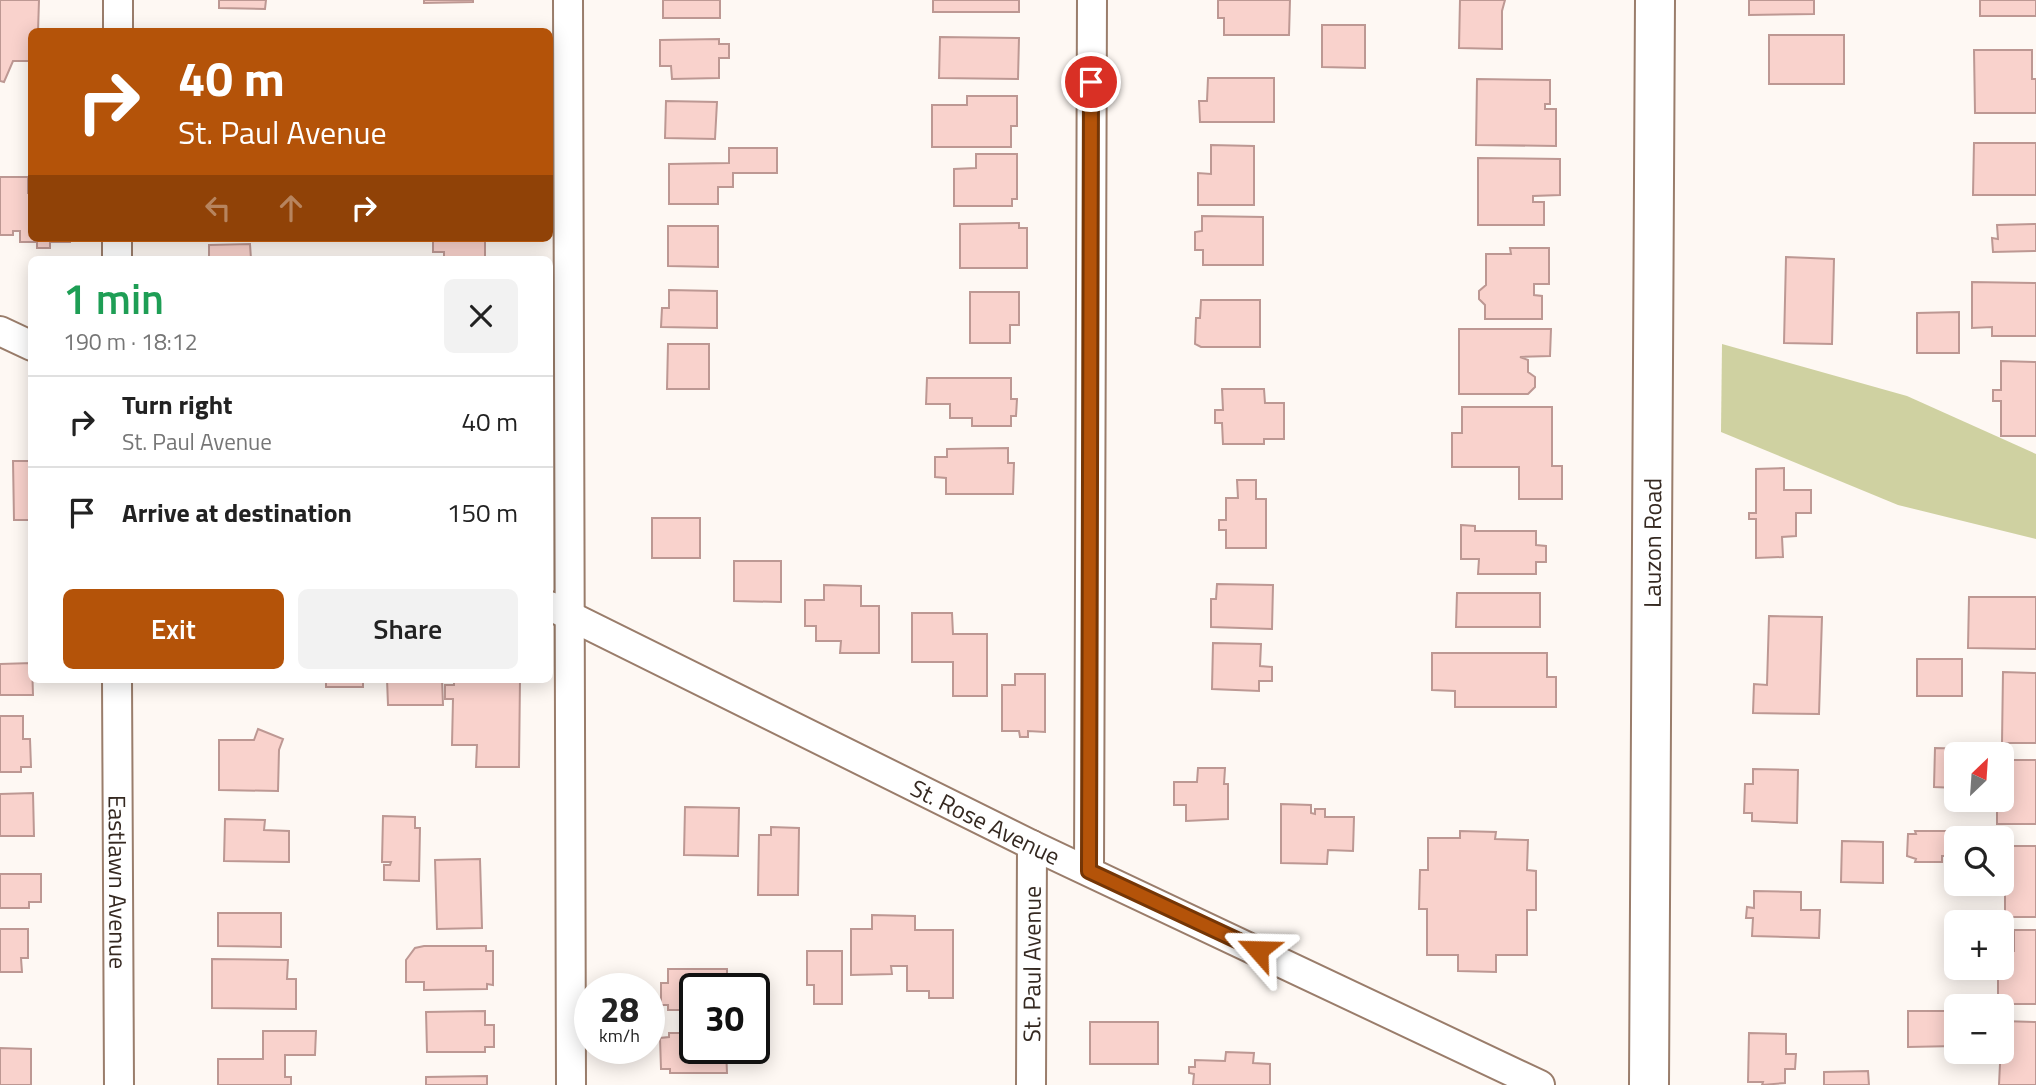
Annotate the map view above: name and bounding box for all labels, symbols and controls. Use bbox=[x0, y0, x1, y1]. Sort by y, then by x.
text: 40 m bbox=[178, 40, 285, 115]
pin bbox=[1061, 52, 1121, 112]
icon: right bbox=[63, 56, 154, 147]
icon: arrive bbox=[1072, 63, 1110, 101]
text: St. Paul Avenue bbox=[178, 108, 387, 156]
icon: left bbox=[199, 189, 237, 227]
icon: ahead bbox=[272, 189, 310, 227]
icon: right bbox=[345, 189, 383, 227]
text: 1 min bbox=[63, 266, 164, 330]
button: close bbox=[444, 279, 518, 353]
text: 190 m · 18:12 bbox=[63, 324, 198, 359]
text: Turn right bbox=[122, 385, 233, 424]
text: 40 m bbox=[461, 402, 518, 441]
icon: right bbox=[63, 403, 101, 441]
text: St. Paul Avenue bbox=[122, 424, 272, 459]
street label: Lauzon Road bbox=[1634, 478, 1670, 608]
text: Arrive at destination bbox=[122, 493, 352, 532]
text: 150 m bbox=[447, 493, 518, 532]
icon: arrive bbox=[63, 494, 101, 532]
button: Exit bbox=[63, 589, 284, 669]
button: Share bbox=[298, 589, 518, 669]
north arrow bbox=[1944, 742, 2014, 812]
map controls bbox=[1944, 742, 2014, 1064]
street label: St. Rose Avenue bbox=[905, 770, 1066, 874]
street label: Eastlawn Avenue bbox=[100, 795, 136, 969]
button: search bbox=[1944, 826, 2014, 896]
street label: St. Paul Avenue bbox=[1013, 886, 1050, 1042]
button: + bbox=[1944, 910, 2014, 980]
position arrow bbox=[1221, 913, 1295, 987]
speed limit sign: 30 bbox=[679, 973, 770, 1064]
text: 28 bbox=[600, 982, 639, 1036]
button: − bbox=[1944, 994, 2014, 1064]
text: km/h bbox=[599, 1022, 640, 1049]

